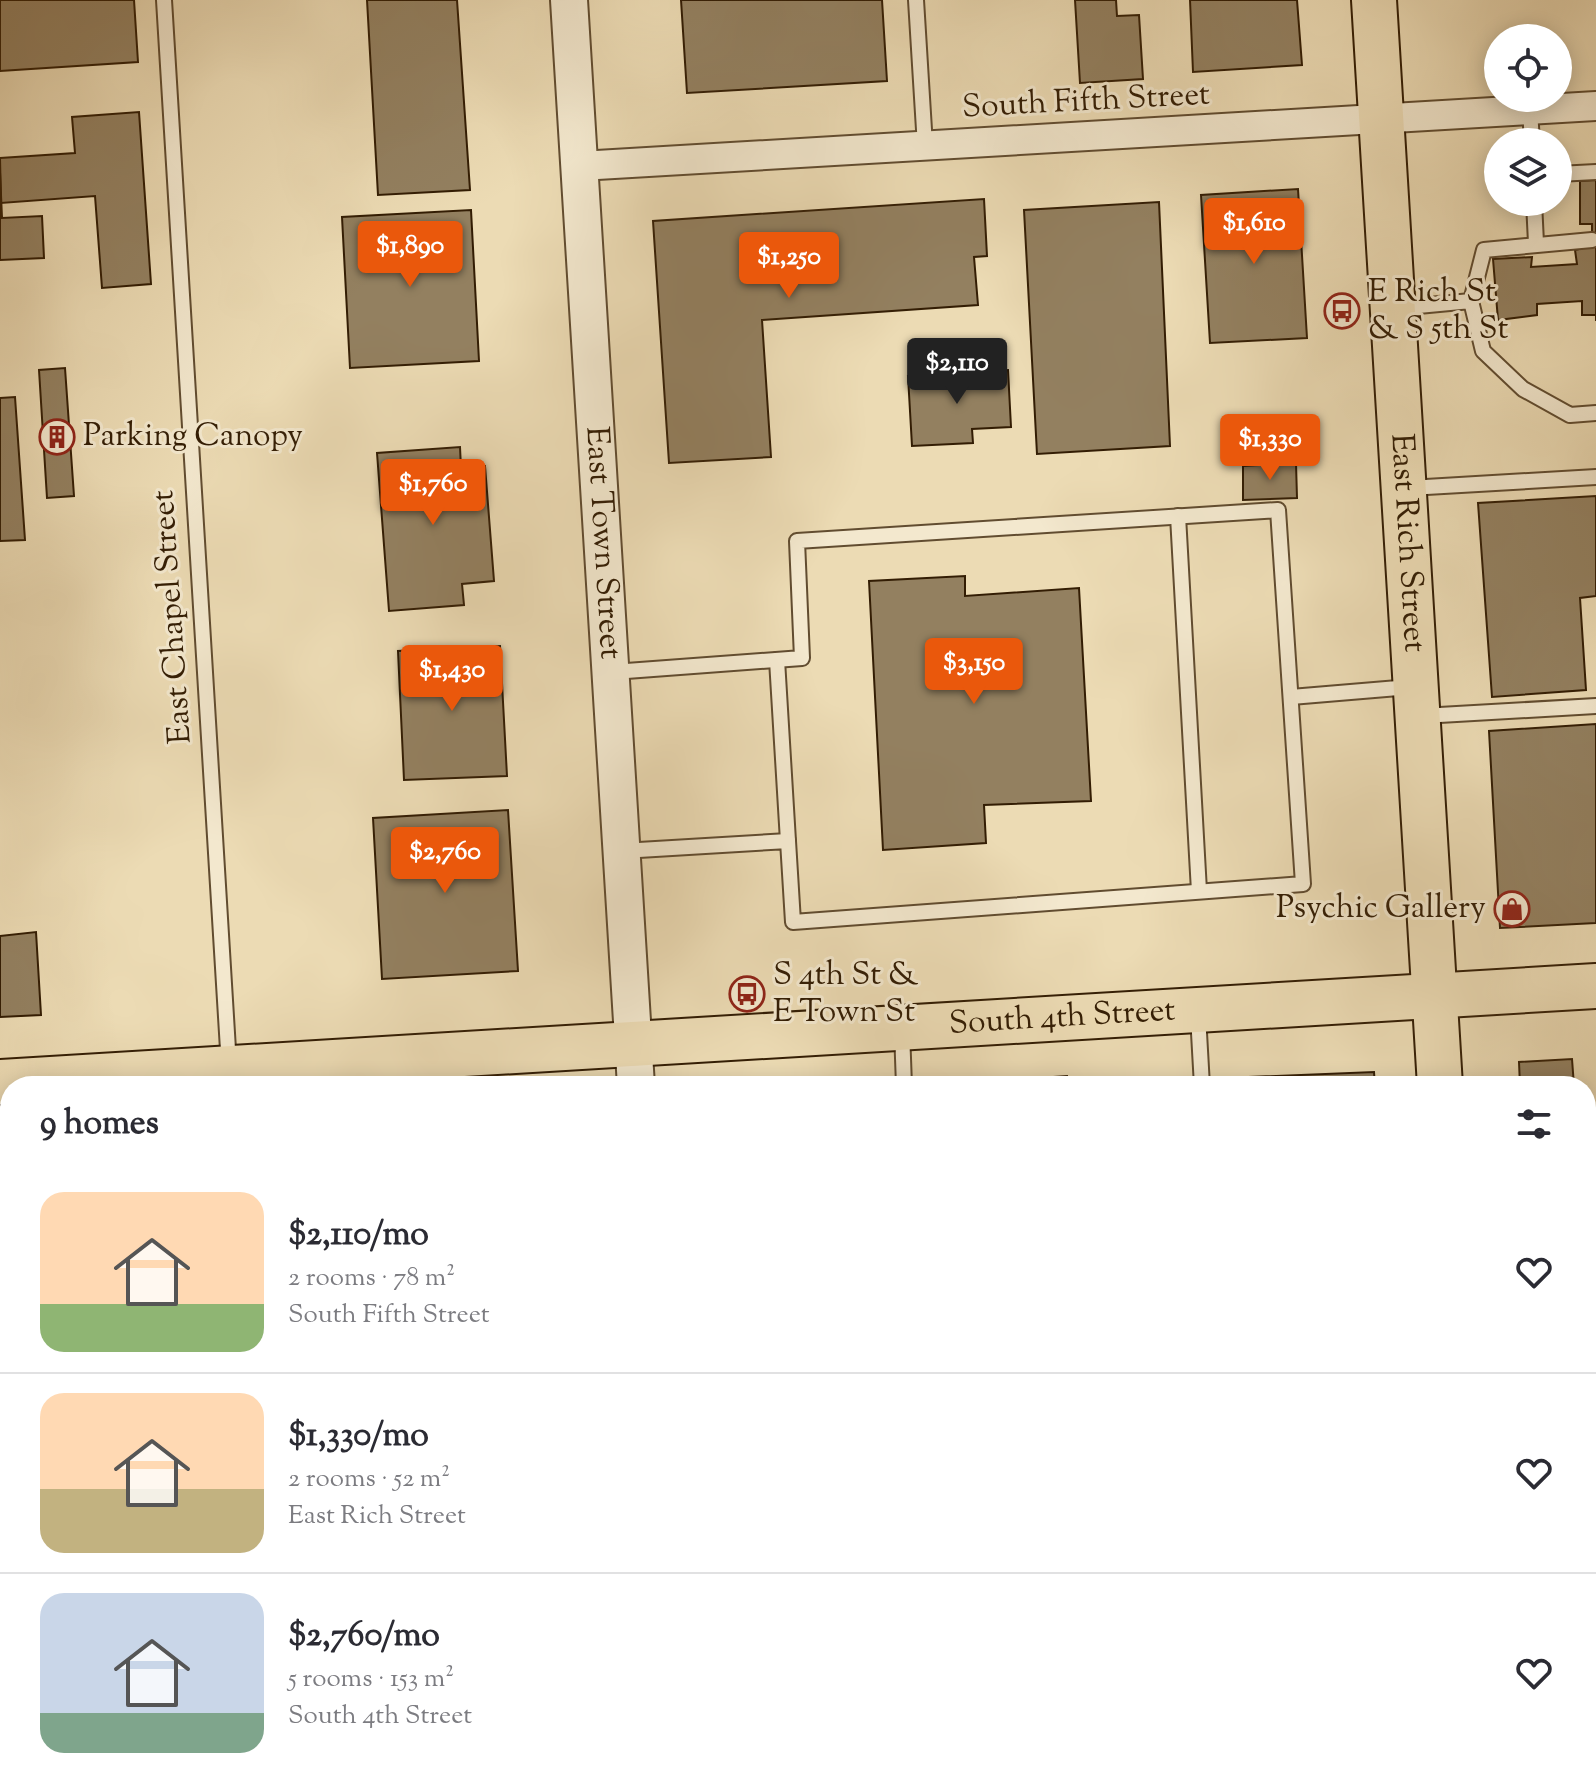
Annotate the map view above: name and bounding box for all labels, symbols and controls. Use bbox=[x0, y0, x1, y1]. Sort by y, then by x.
map controls bbox=[1484, 24, 1572, 216]
button: locate bbox=[1484, 24, 1572, 112]
street label: South Fifth Street bbox=[961, 73, 1211, 131]
button: layers bbox=[1484, 128, 1572, 216]
pin: $1,610 bbox=[1189, 198, 1319, 266]
text: $1,610 bbox=[1222, 205, 1286, 242]
pin: $1,890 bbox=[345, 221, 475, 289]
text: $1,890 bbox=[376, 228, 444, 265]
pin: $1,250 bbox=[724, 232, 854, 300]
text: $1,250 bbox=[757, 239, 821, 276]
place label: E Rich St & S 5th St bbox=[1368, 270, 1509, 353]
bus stop icon: E Rich St & S 5th St bbox=[1323, 292, 1361, 330]
pin: $2,110 bbox=[892, 338, 1022, 406]
text: $2,110 bbox=[925, 345, 989, 382]
place label: Parking Canopy bbox=[83, 414, 303, 460]
pin: $1,330 bbox=[1205, 414, 1335, 482]
building icon: Parking Canopy bbox=[38, 418, 76, 456]
text: $1,330 bbox=[1238, 421, 1302, 458]
street label: East Town Street bbox=[572, 425, 633, 661]
street label: East Rich Street bbox=[1377, 432, 1437, 654]
pin: $1,760 bbox=[368, 459, 498, 527]
text: $1,760 bbox=[399, 466, 467, 503]
street label: East Chapel Street bbox=[141, 488, 205, 745]
pin: $3,150 bbox=[909, 638, 1039, 706]
pin: $1,430 bbox=[387, 645, 517, 713]
text: $3,150 bbox=[943, 645, 1005, 682]
text: $1,430 bbox=[419, 652, 485, 689]
pin: $2,760 bbox=[380, 827, 510, 895]
text: $2,760 bbox=[409, 834, 481, 871]
place label: Psychic Gallery bbox=[1276, 886, 1486, 932]
shop icon: Psychic Gallery bbox=[1493, 890, 1531, 928]
place label: S 4th St & E Town St bbox=[773, 953, 919, 1036]
bus stop icon: S 4th St & E Town St bbox=[728, 975, 766, 1013]
street label: South 4th Street bbox=[948, 988, 1177, 1048]
text: 9 homes bbox=[40, 1100, 159, 1149]
icon: filters bbox=[1512, 1102, 1556, 1146]
text: $2,110/mo bbox=[288, 1211, 429, 1260]
icon: home bbox=[104, 1224, 200, 1320]
icon: heart bbox=[1512, 1250, 1556, 1294]
text: 2 rooms · 78 m² bbox=[288, 1260, 455, 1297]
text: South Fifth Street bbox=[288, 1297, 490, 1334]
text: $1,330/mo bbox=[288, 1412, 429, 1461]
icon: home bbox=[104, 1425, 200, 1521]
icon: heart bbox=[1512, 1451, 1556, 1495]
text: 2 rooms · 52 m² bbox=[288, 1461, 450, 1498]
text: East Rich Street bbox=[288, 1498, 466, 1535]
text: $2,760/mo bbox=[288, 1612, 440, 1661]
icon: home bbox=[104, 1625, 200, 1721]
icon: heart bbox=[1512, 1651, 1556, 1695]
text: 5 rooms · 153 m² bbox=[288, 1661, 454, 1698]
text: South 4th Street bbox=[288, 1698, 472, 1735]

